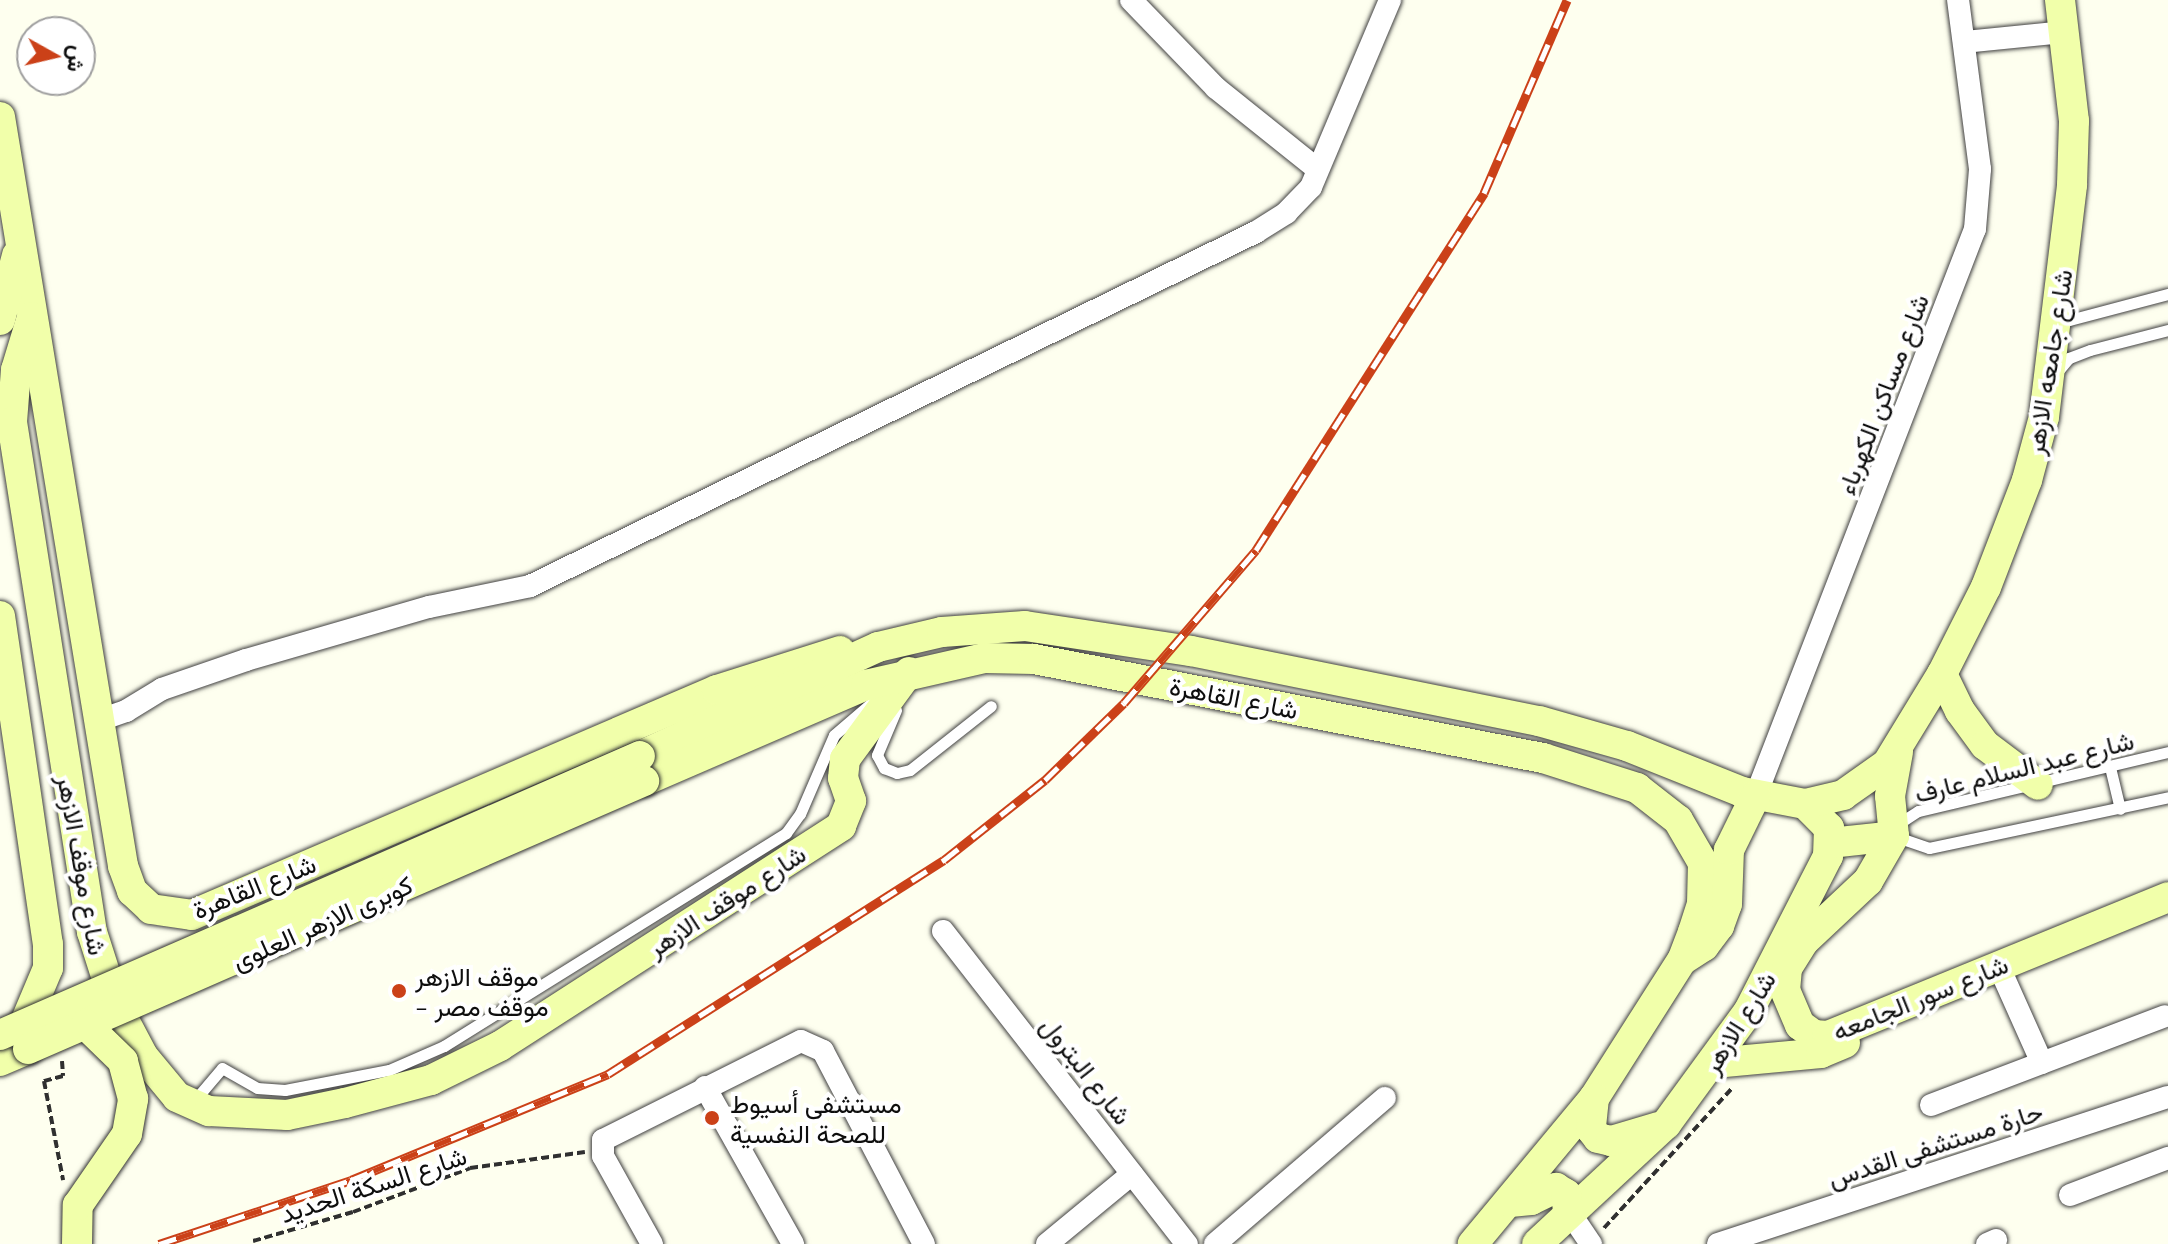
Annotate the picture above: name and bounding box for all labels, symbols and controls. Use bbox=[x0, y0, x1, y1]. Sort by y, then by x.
north arrow bbox=[16, 16, 96, 96]
text: ش bbox=[61, 44, 94, 74]
street label: شارع جامعه الازهر bbox=[2018, 267, 2078, 457]
street label: شارع مساكن الكهرباء bbox=[1829, 289, 1935, 499]
street label: شارع القاهرة bbox=[1167, 669, 1301, 725]
street label: شارع عبد السلام عارف bbox=[1911, 724, 2137, 808]
street label: شارع موقف الازهر bbox=[52, 772, 114, 958]
street label: شارع موقف الازهر bbox=[641, 837, 811, 963]
street label: شارع القاهرة bbox=[188, 847, 320, 925]
street label: كوبرى الازهر العلوى bbox=[227, 868, 417, 976]
street label: شارع سور الجامعه bbox=[1828, 948, 2012, 1046]
place label: موقف الازهر - موقف مصر bbox=[415, 960, 549, 1022]
street label: شارع الازهر bbox=[1694, 965, 1782, 1079]
marker: موقف الازهر - موقف مصر bbox=[390, 982, 408, 1000]
street label: شارع البترول bbox=[1035, 1010, 1139, 1130]
place label: مستشفى أسيوط للصحة النفسية bbox=[730, 1087, 902, 1148]
street label: حارة مستشفى القدس bbox=[1824, 1095, 2046, 1193]
marker: مستشفى أسيوط للصحة النفسية bbox=[701, 1107, 723, 1129]
street label: شارع السكة الحديد bbox=[276, 1139, 470, 1229]

